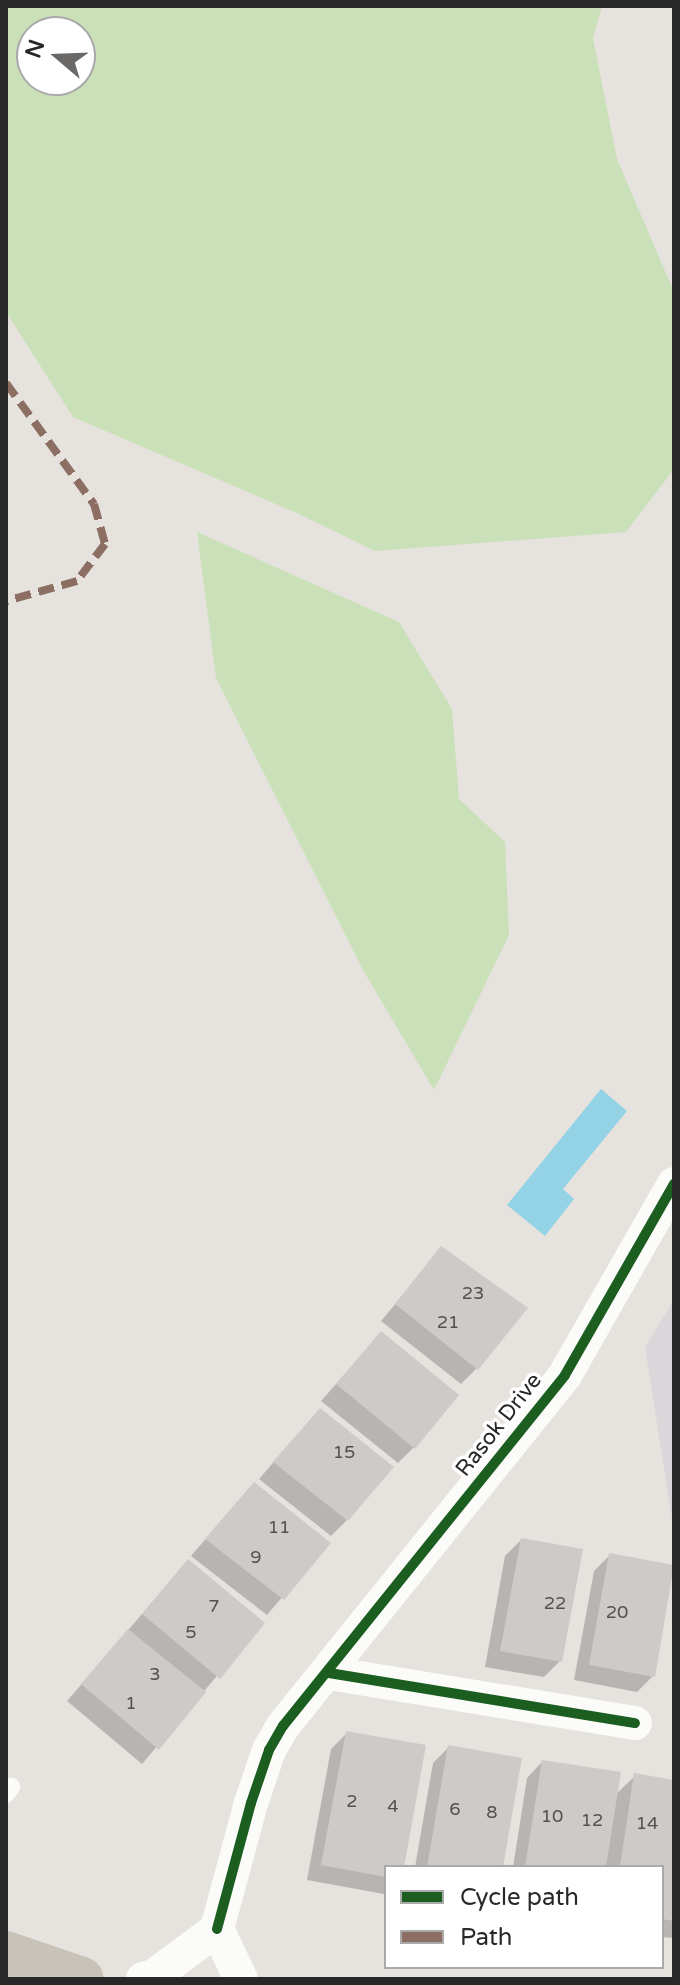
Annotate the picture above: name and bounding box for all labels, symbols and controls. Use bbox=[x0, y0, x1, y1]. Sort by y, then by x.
north arrow bbox=[16, 16, 96, 96]
text: N bbox=[20, 36, 50, 61]
house number: 23 bbox=[462, 1282, 484, 1304]
house number: 21 bbox=[437, 1311, 459, 1333]
street label: Rasok Drive bbox=[450, 1368, 548, 1482]
house number: 15 bbox=[333, 1441, 355, 1463]
house number: 11 bbox=[268, 1516, 290, 1538]
house number: 9 bbox=[250, 1546, 262, 1568]
house number: 22 bbox=[544, 1592, 566, 1614]
house number: 7 bbox=[208, 1595, 220, 1617]
house number: 20 bbox=[606, 1601, 628, 1623]
house number: 5 bbox=[185, 1621, 197, 1643]
house number: 3 bbox=[149, 1663, 161, 1685]
house number: 1 bbox=[125, 1692, 137, 1714]
house number: 2 bbox=[346, 1790, 358, 1812]
house number: 4 bbox=[387, 1795, 399, 1817]
house number: 6 bbox=[449, 1798, 461, 1820]
house number: 8 bbox=[486, 1801, 498, 1823]
house number: 10 bbox=[541, 1805, 563, 1827]
house number: 12 bbox=[581, 1809, 603, 1831]
house number: 14 bbox=[636, 1812, 658, 1834]
legend bbox=[384, 1865, 664, 1969]
text: Cycle path bbox=[460, 1883, 579, 1912]
text: Path bbox=[460, 1923, 513, 1952]

